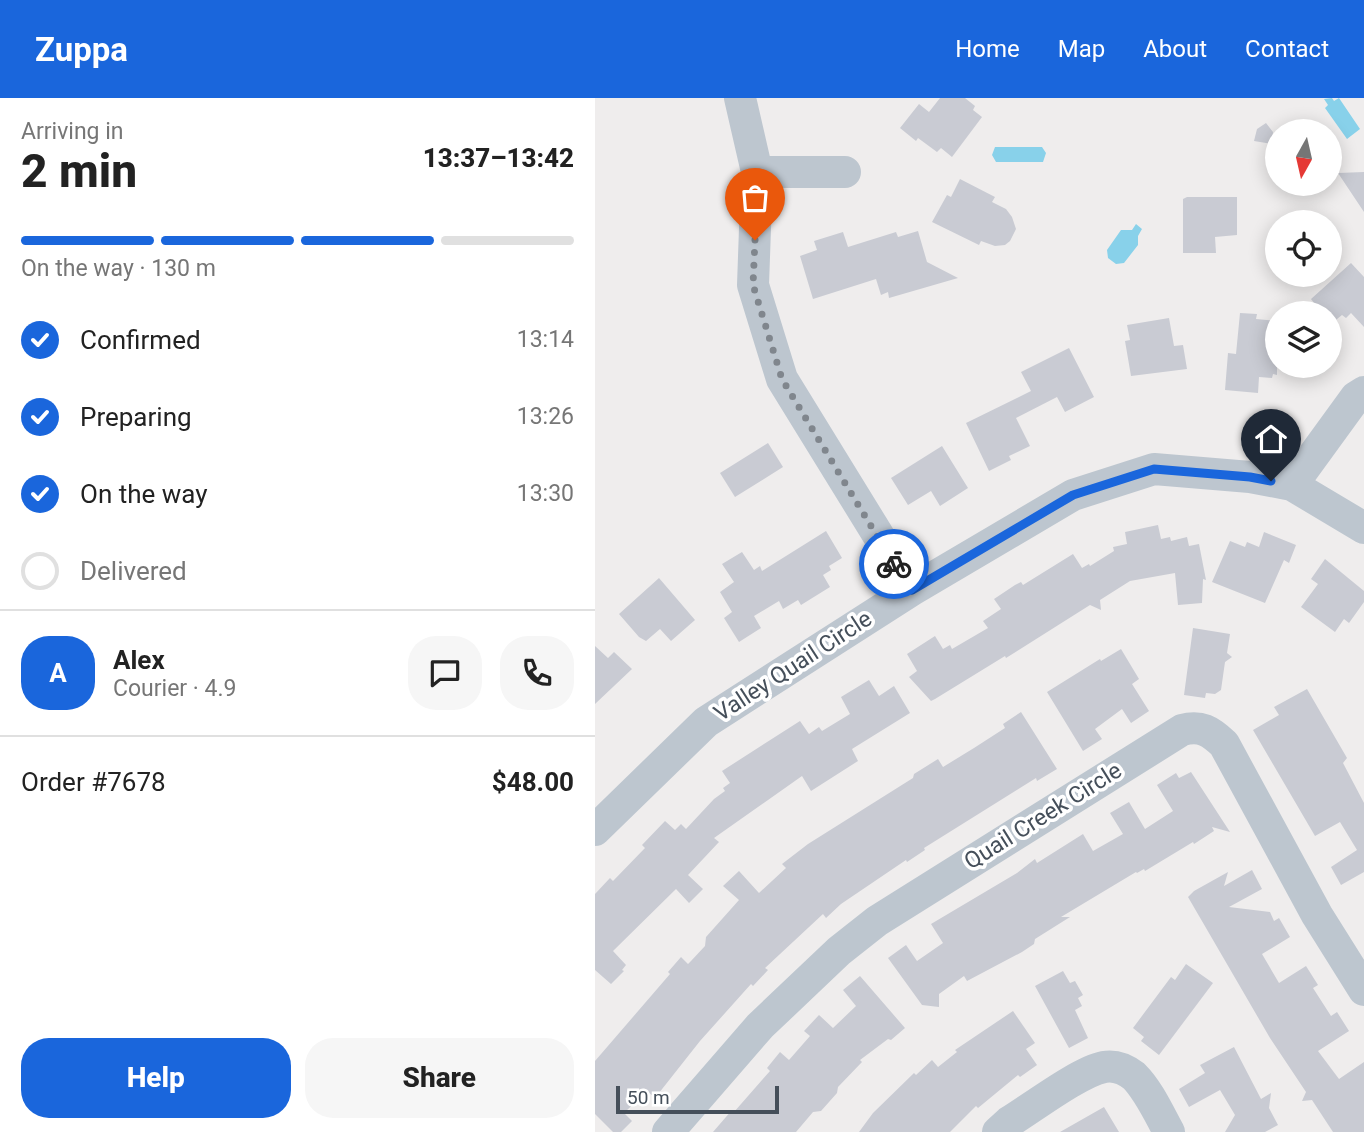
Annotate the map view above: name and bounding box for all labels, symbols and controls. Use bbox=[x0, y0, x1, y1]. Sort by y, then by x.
text: Zuppa bbox=[35, 30, 128, 69]
text: Home bbox=[955, 35, 1020, 63]
text: Map bbox=[1058, 35, 1105, 63]
text: About bbox=[1143, 35, 1207, 63]
text: Contact bbox=[1245, 35, 1329, 63]
text: Arriving in bbox=[21, 118, 124, 145]
north arrow bbox=[1265, 119, 1342, 196]
map controls bbox=[1265, 119, 1342, 378]
text: 13:37–13:42 bbox=[423, 143, 574, 173]
text: 2 min bbox=[21, 144, 137, 198]
pin bbox=[725, 168, 785, 240]
icon: bag bbox=[736, 179, 774, 217]
button: locate bbox=[1265, 210, 1342, 287]
text: On the way · 130 m bbox=[21, 255, 216, 282]
button: layers bbox=[1265, 301, 1342, 378]
icon: check bbox=[21, 321, 59, 359]
text: Confirmed bbox=[80, 325, 201, 355]
text: 13:14 bbox=[517, 326, 574, 353]
icon: check bbox=[21, 398, 59, 436]
text: Preparing bbox=[80, 402, 192, 432]
text: 13:26 bbox=[517, 403, 574, 430]
pin bbox=[1241, 409, 1301, 481]
icon: home bbox=[1252, 420, 1290, 458]
icon: check bbox=[21, 475, 59, 513]
text: On the way bbox=[80, 479, 208, 509]
text: 13:30 bbox=[517, 480, 574, 507]
courier bbox=[859, 529, 929, 599]
icon: bike bbox=[875, 545, 913, 583]
text: Delivered bbox=[80, 556, 187, 586]
street label: Valley Quail Circle bbox=[709, 605, 877, 727]
button: chat bbox=[408, 636, 482, 710]
button: phone bbox=[500, 636, 574, 710]
text: Alex bbox=[113, 645, 165, 675]
text: A bbox=[49, 658, 67, 688]
text: Courier · 4.9 bbox=[113, 675, 236, 702]
street label: Quail Creek Circle bbox=[959, 757, 1127, 875]
text: Order #7678 bbox=[21, 767, 166, 797]
text: $48.00 bbox=[492, 767, 574, 797]
button: Help bbox=[21, 1038, 291, 1118]
button: Share bbox=[305, 1038, 574, 1118]
scale bar bbox=[616, 1083, 779, 1115]
text: 50 m bbox=[627, 1086, 670, 1109]

